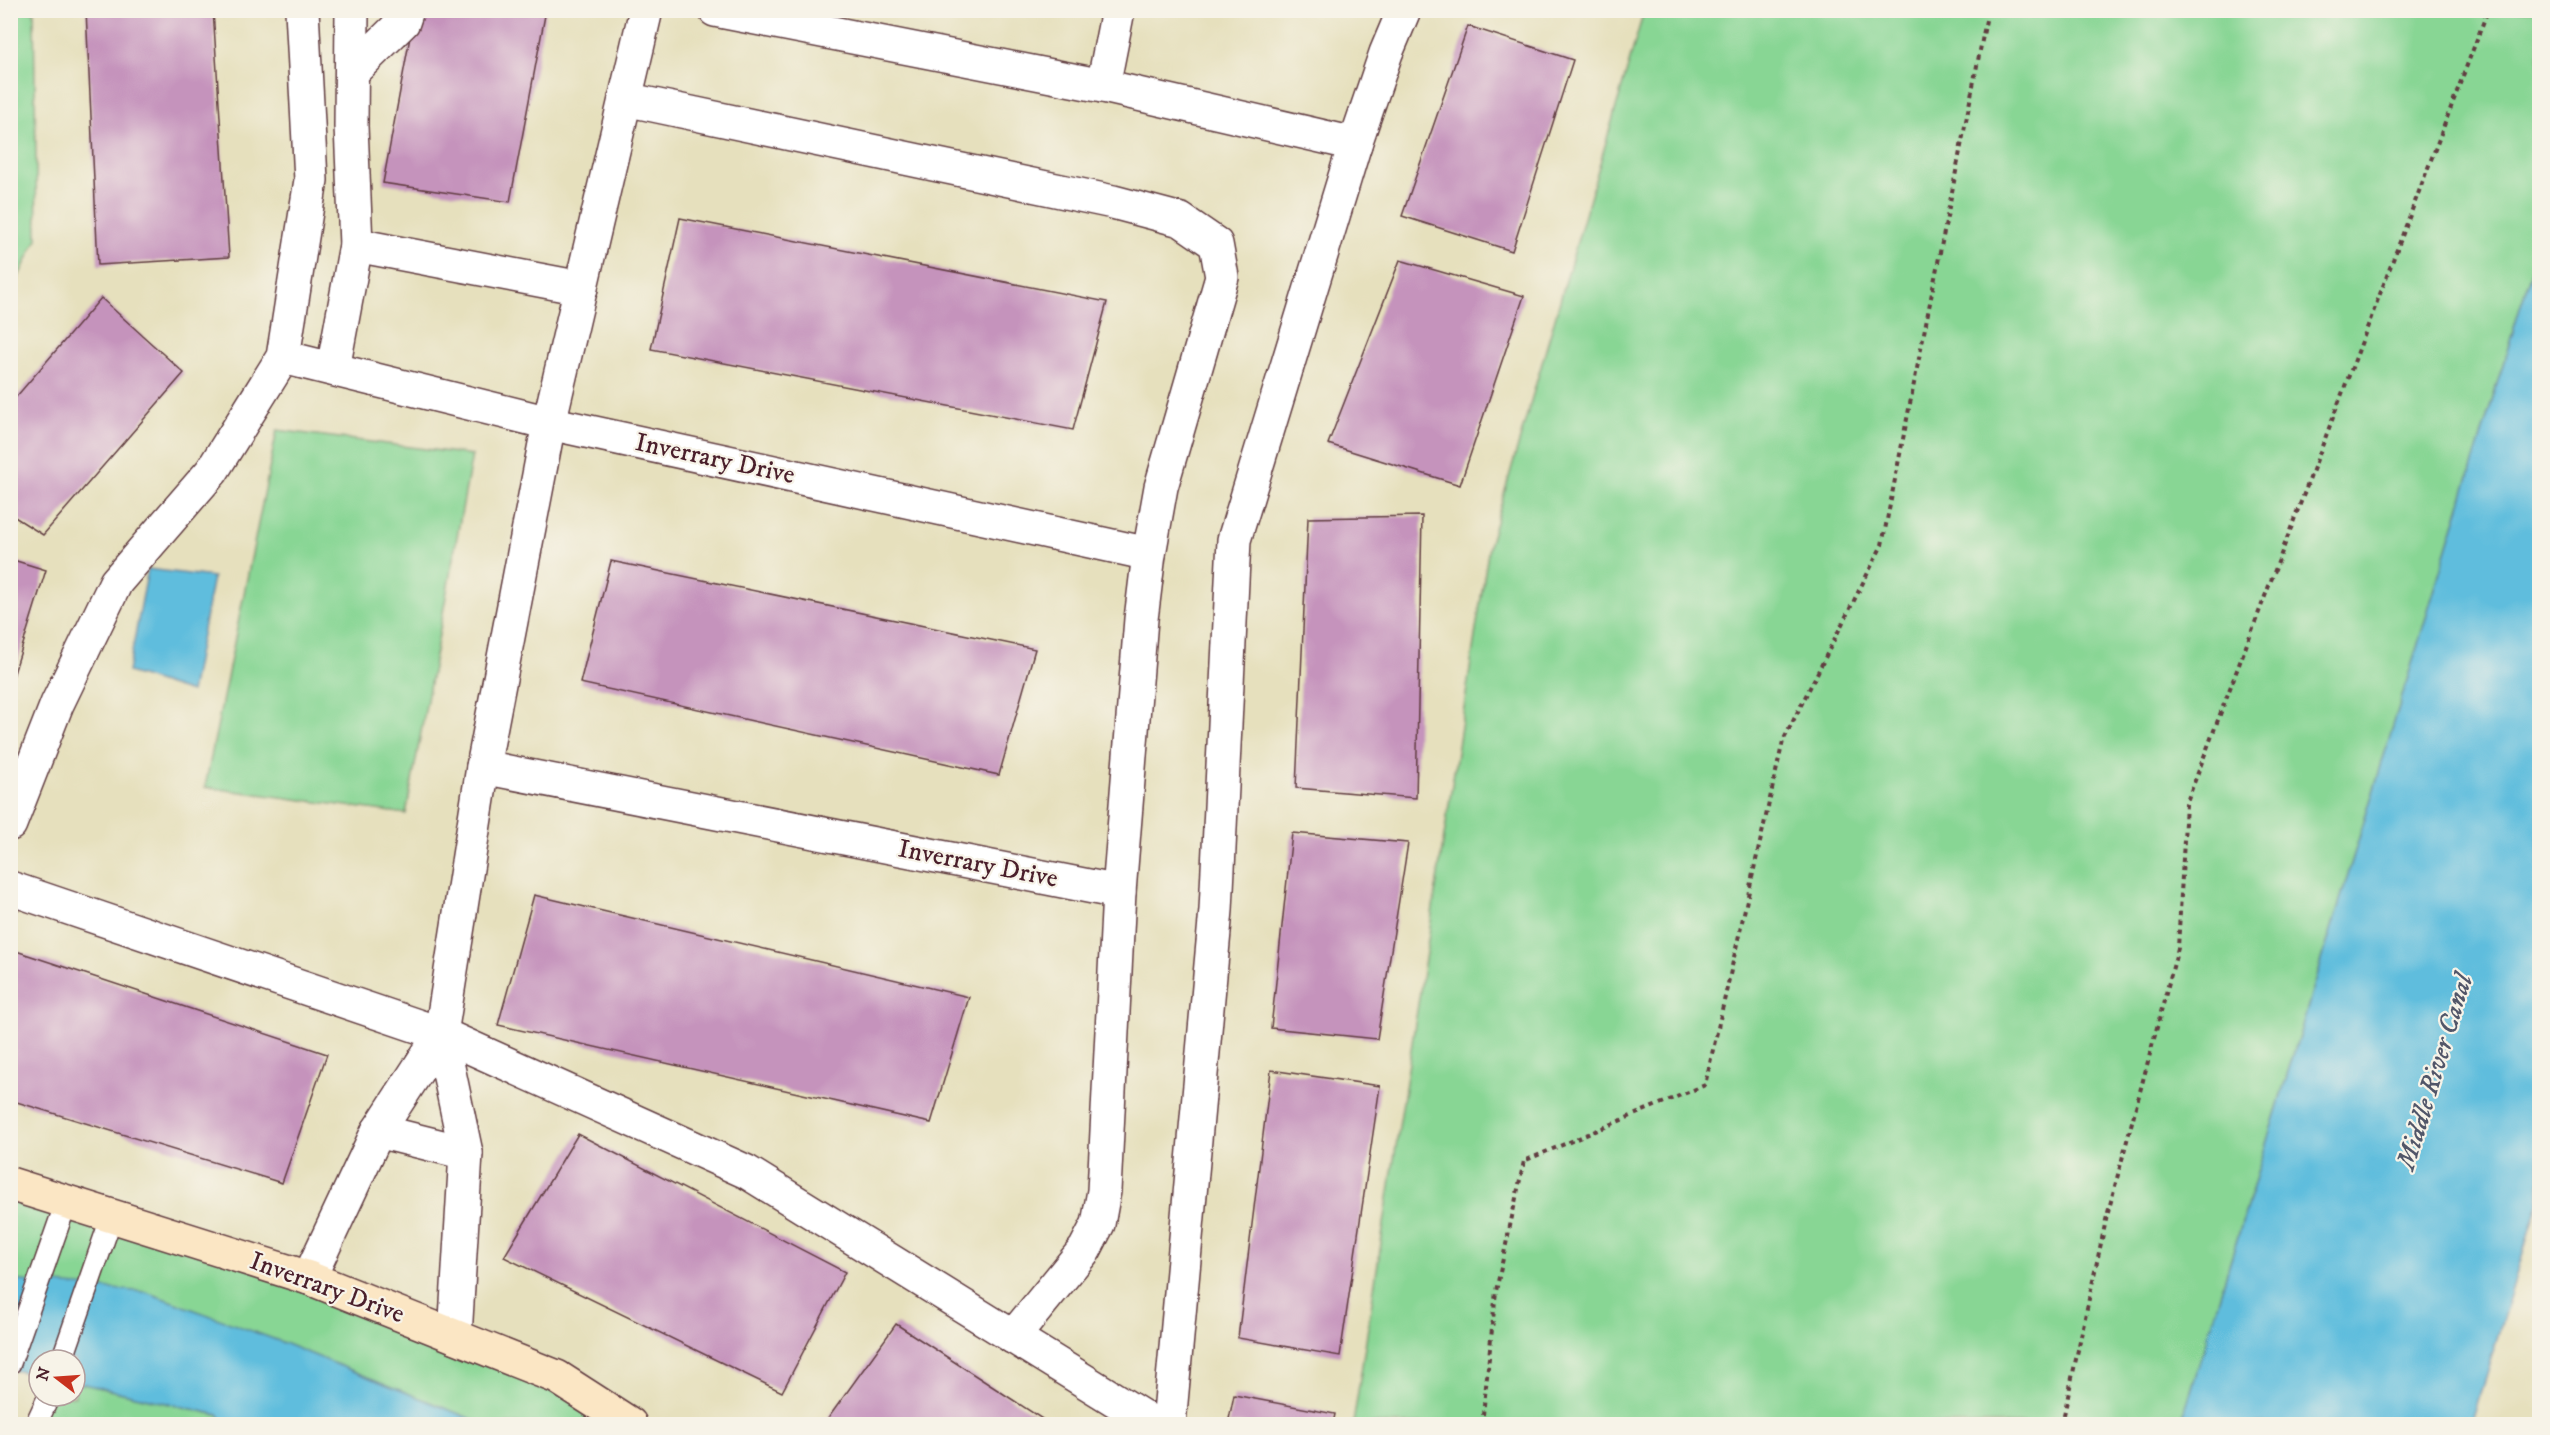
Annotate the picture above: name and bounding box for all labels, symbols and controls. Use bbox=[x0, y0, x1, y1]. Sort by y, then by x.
street label: Inverrary Drive bbox=[632, 426, 798, 492]
street label: Inverrary Drive bbox=[895, 832, 1061, 896]
water label: Middle River Canal bbox=[2389, 967, 2482, 1176]
street label: Inverrary Drive bbox=[245, 1245, 409, 1331]
north arrow bbox=[27, 1348, 87, 1408]
text: N bbox=[32, 1365, 55, 1383]

